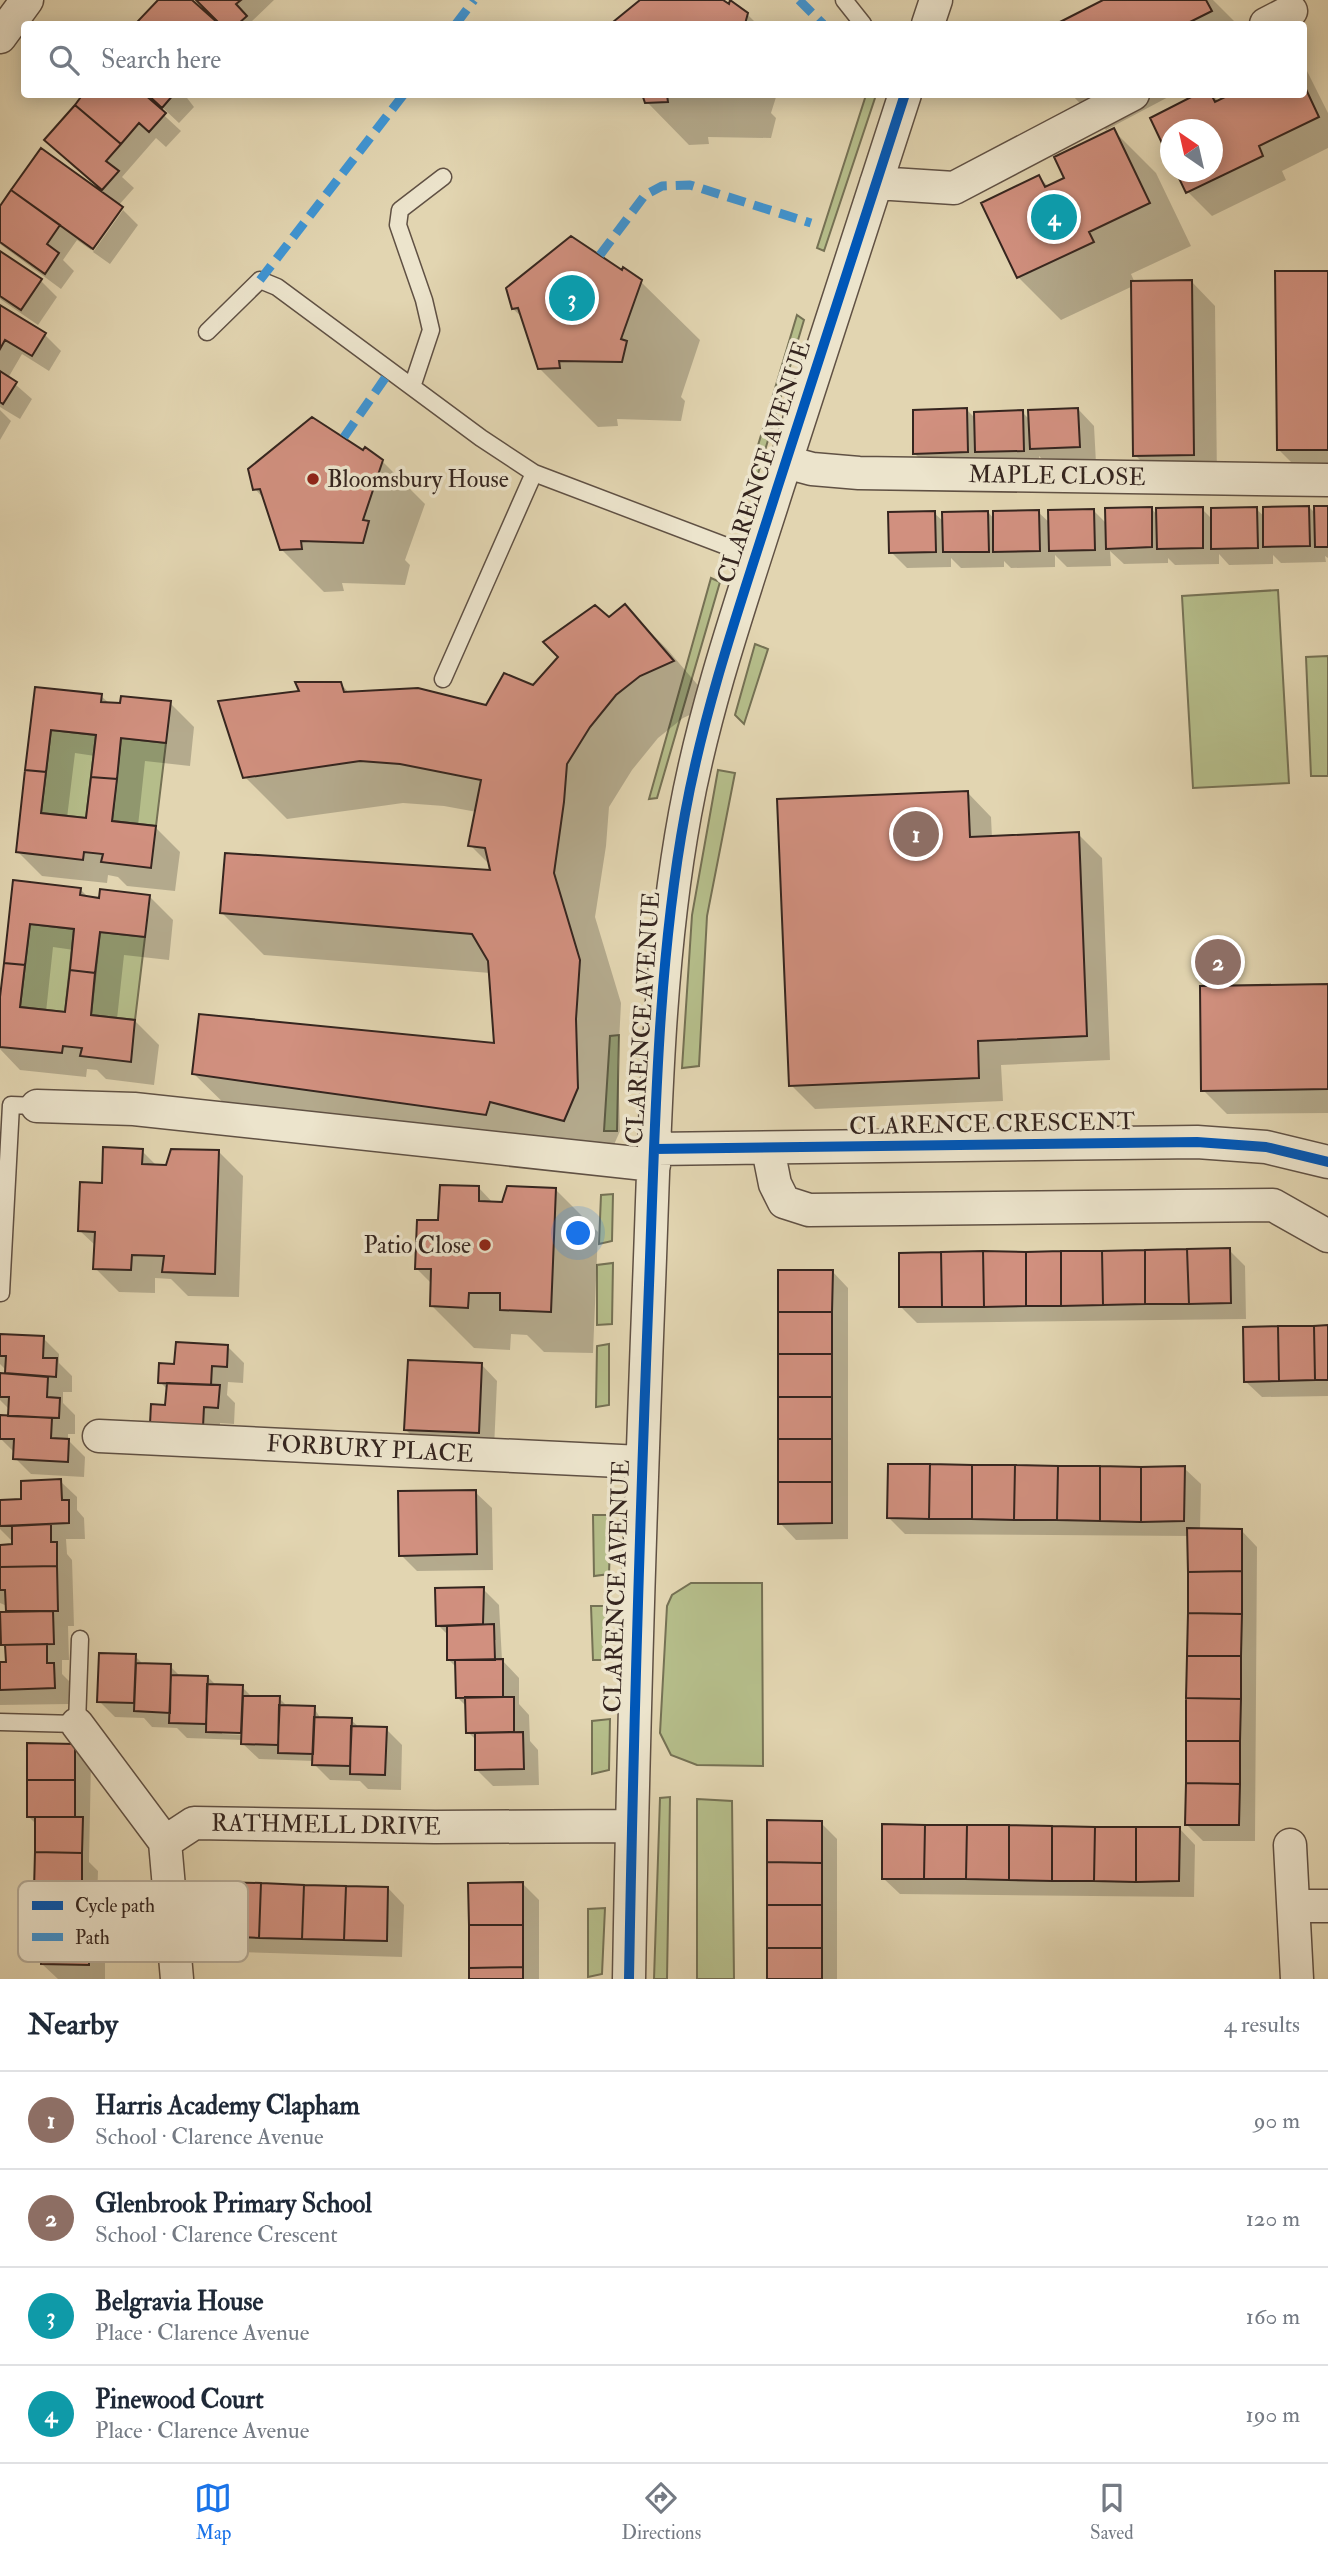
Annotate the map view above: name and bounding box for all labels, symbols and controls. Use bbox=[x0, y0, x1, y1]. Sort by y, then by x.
search box bbox=[21, 21, 1307, 98]
icon: search bbox=[45, 41, 83, 79]
text: Search here bbox=[101, 44, 221, 76]
north arrow bbox=[1160, 119, 1223, 182]
pin: 4 bbox=[1031, 191, 1077, 243]
pin: 3 bbox=[549, 272, 595, 324]
street label: CLARENCE AVENUE bbox=[710, 337, 818, 587]
street label: MAPLE CLOSE bbox=[968, 459, 1146, 493]
place label: Bloomsbury House bbox=[327, 464, 509, 495]
marker: Bloomsbury House bbox=[305, 471, 321, 487]
pin: 1 bbox=[893, 808, 939, 860]
street label: CLARENCE AVENUE bbox=[619, 891, 667, 1145]
pin: 2 bbox=[1195, 936, 1241, 988]
street label: CLARENCE CRESCENT bbox=[849, 1106, 1135, 1142]
your location bbox=[561, 1216, 595, 1250]
place label: Patio Close bbox=[364, 1230, 471, 1261]
marker: Patio Close bbox=[477, 1237, 493, 1253]
street label: FORBURY PLACE bbox=[266, 1428, 474, 1470]
street label: CLARENCE AVENUE bbox=[597, 1459, 637, 1713]
street label: RATHMELL DRIVE bbox=[211, 1807, 441, 1843]
legend bbox=[18, 1881, 248, 1962]
text: Cycle path bbox=[75, 1894, 155, 1919]
text: Path bbox=[75, 1926, 110, 1950]
text: Nearby bbox=[28, 2006, 118, 2043]
text: 4 results bbox=[1224, 2010, 1300, 2039]
text: Harris Academy Clapham bbox=[95, 2090, 360, 2122]
text: 1 bbox=[47, 2106, 55, 2135]
text: 90 m bbox=[1254, 2106, 1300, 2135]
text: School · Clarence Avenue bbox=[95, 2122, 324, 2151]
text: Glenbrook Primary School bbox=[95, 2188, 372, 2220]
text: 2 bbox=[45, 2204, 57, 2233]
text: 120 m bbox=[1246, 2204, 1300, 2233]
text: School · Clarence Crescent bbox=[95, 2220, 338, 2249]
text: Belgravia House bbox=[95, 2286, 263, 2318]
text: 3 bbox=[47, 2302, 55, 2331]
text: 160 m bbox=[1246, 2302, 1300, 2331]
text: Place · Clarence Avenue bbox=[95, 2318, 309, 2347]
text: Pinewood Court bbox=[95, 2384, 264, 2416]
text: 4 bbox=[45, 2400, 57, 2429]
text: 190 m bbox=[1246, 2400, 1300, 2429]
text: Place · Clarence Avenue bbox=[95, 2416, 309, 2445]
tab: Map bbox=[194, 2479, 232, 2545]
tab: Directions bbox=[621, 2479, 701, 2545]
tab: Saved bbox=[1090, 2479, 1134, 2545]

